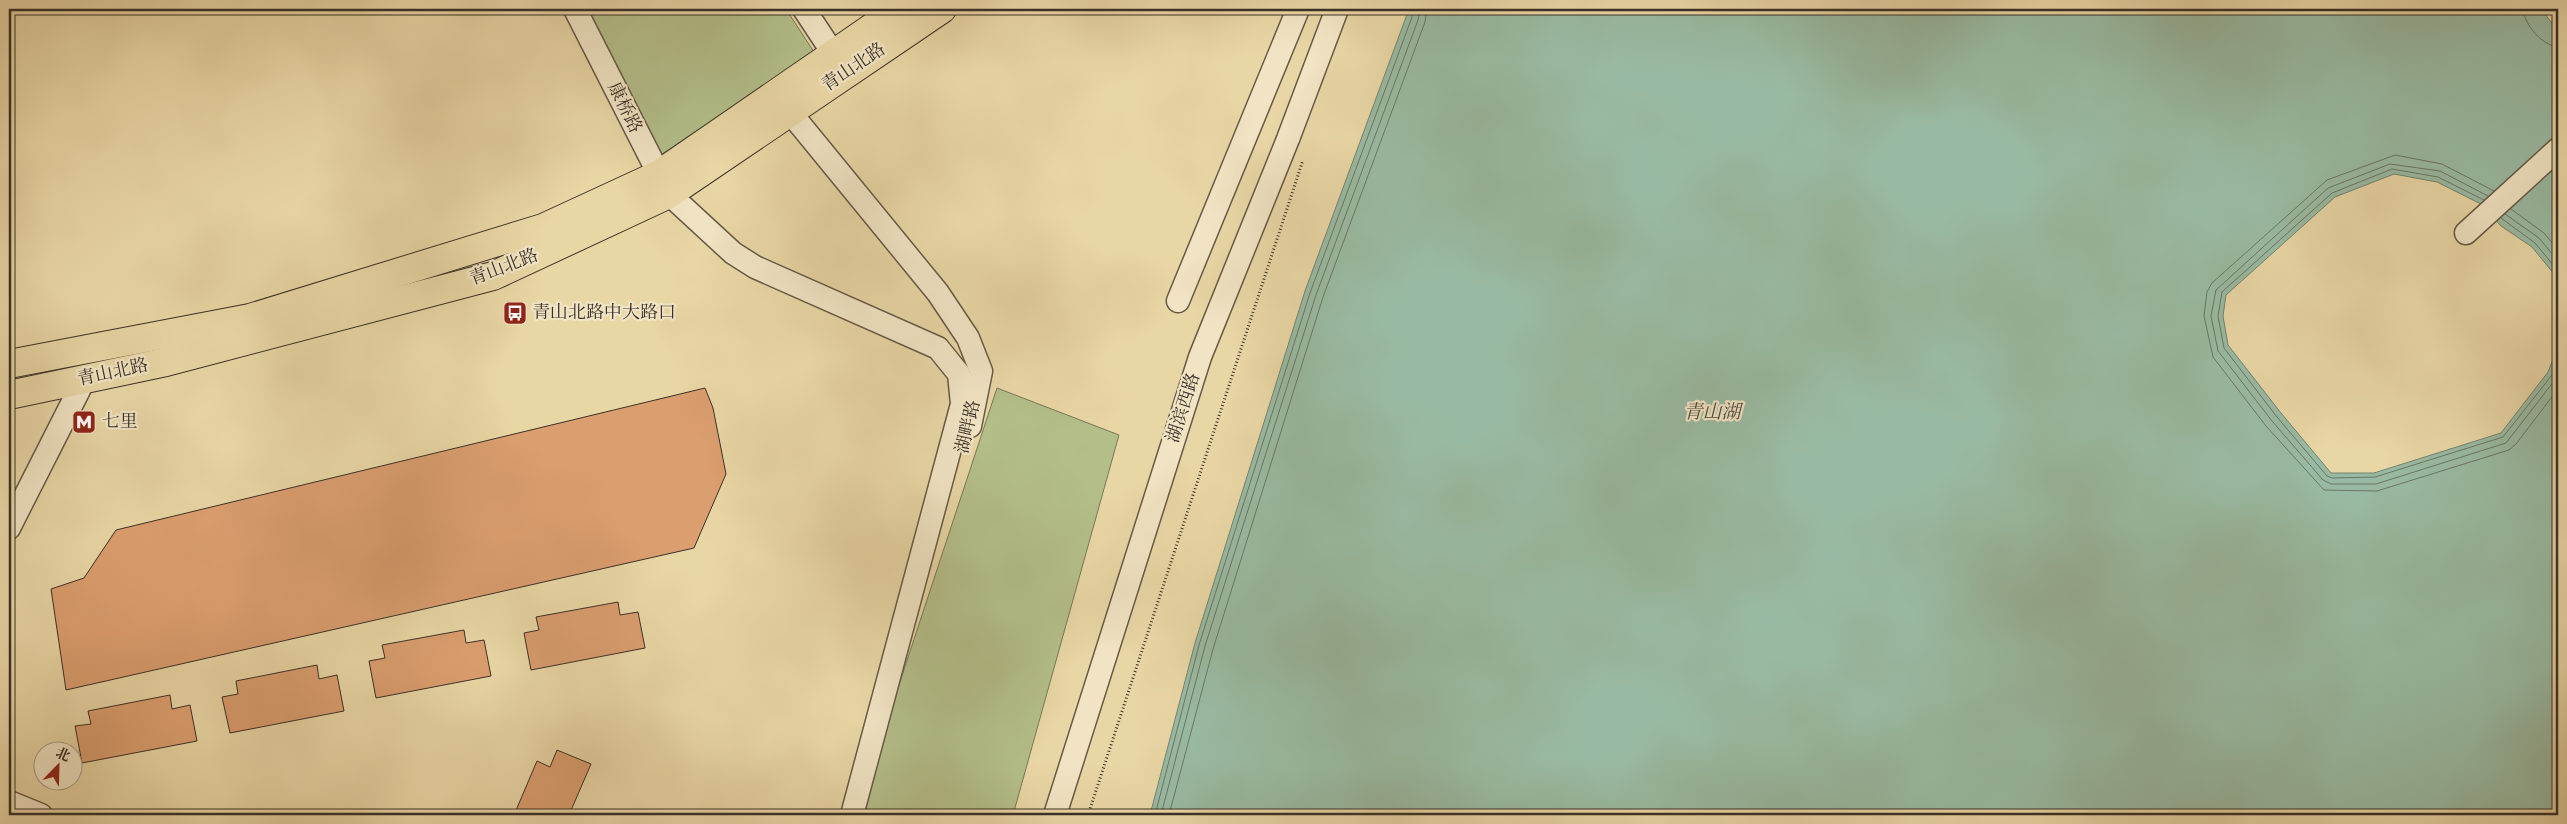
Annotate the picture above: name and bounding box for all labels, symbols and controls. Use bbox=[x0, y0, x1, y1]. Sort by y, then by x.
street label: 青山北路 bbox=[818, 38, 890, 98]
street label: 康桥路 bbox=[602, 79, 646, 137]
street label: 青山北路 bbox=[466, 244, 542, 292]
bus stop icon: 青山北路中大路口 bbox=[502, 300, 528, 326]
place label: 青山北路中大路口 bbox=[532, 302, 676, 325]
street label: 青山北路 bbox=[75, 354, 151, 392]
street label: 湖滨西路 bbox=[1162, 370, 1206, 446]
street label: 湖畔路 bbox=[952, 398, 986, 456]
water label: 青山湖 bbox=[1683, 401, 1743, 425]
metro station icon: 七里 bbox=[71, 409, 97, 435]
place label: 七里 bbox=[102, 411, 138, 434]
north arrow bbox=[32, 742, 82, 792]
text: 北 bbox=[53, 744, 73, 766]

